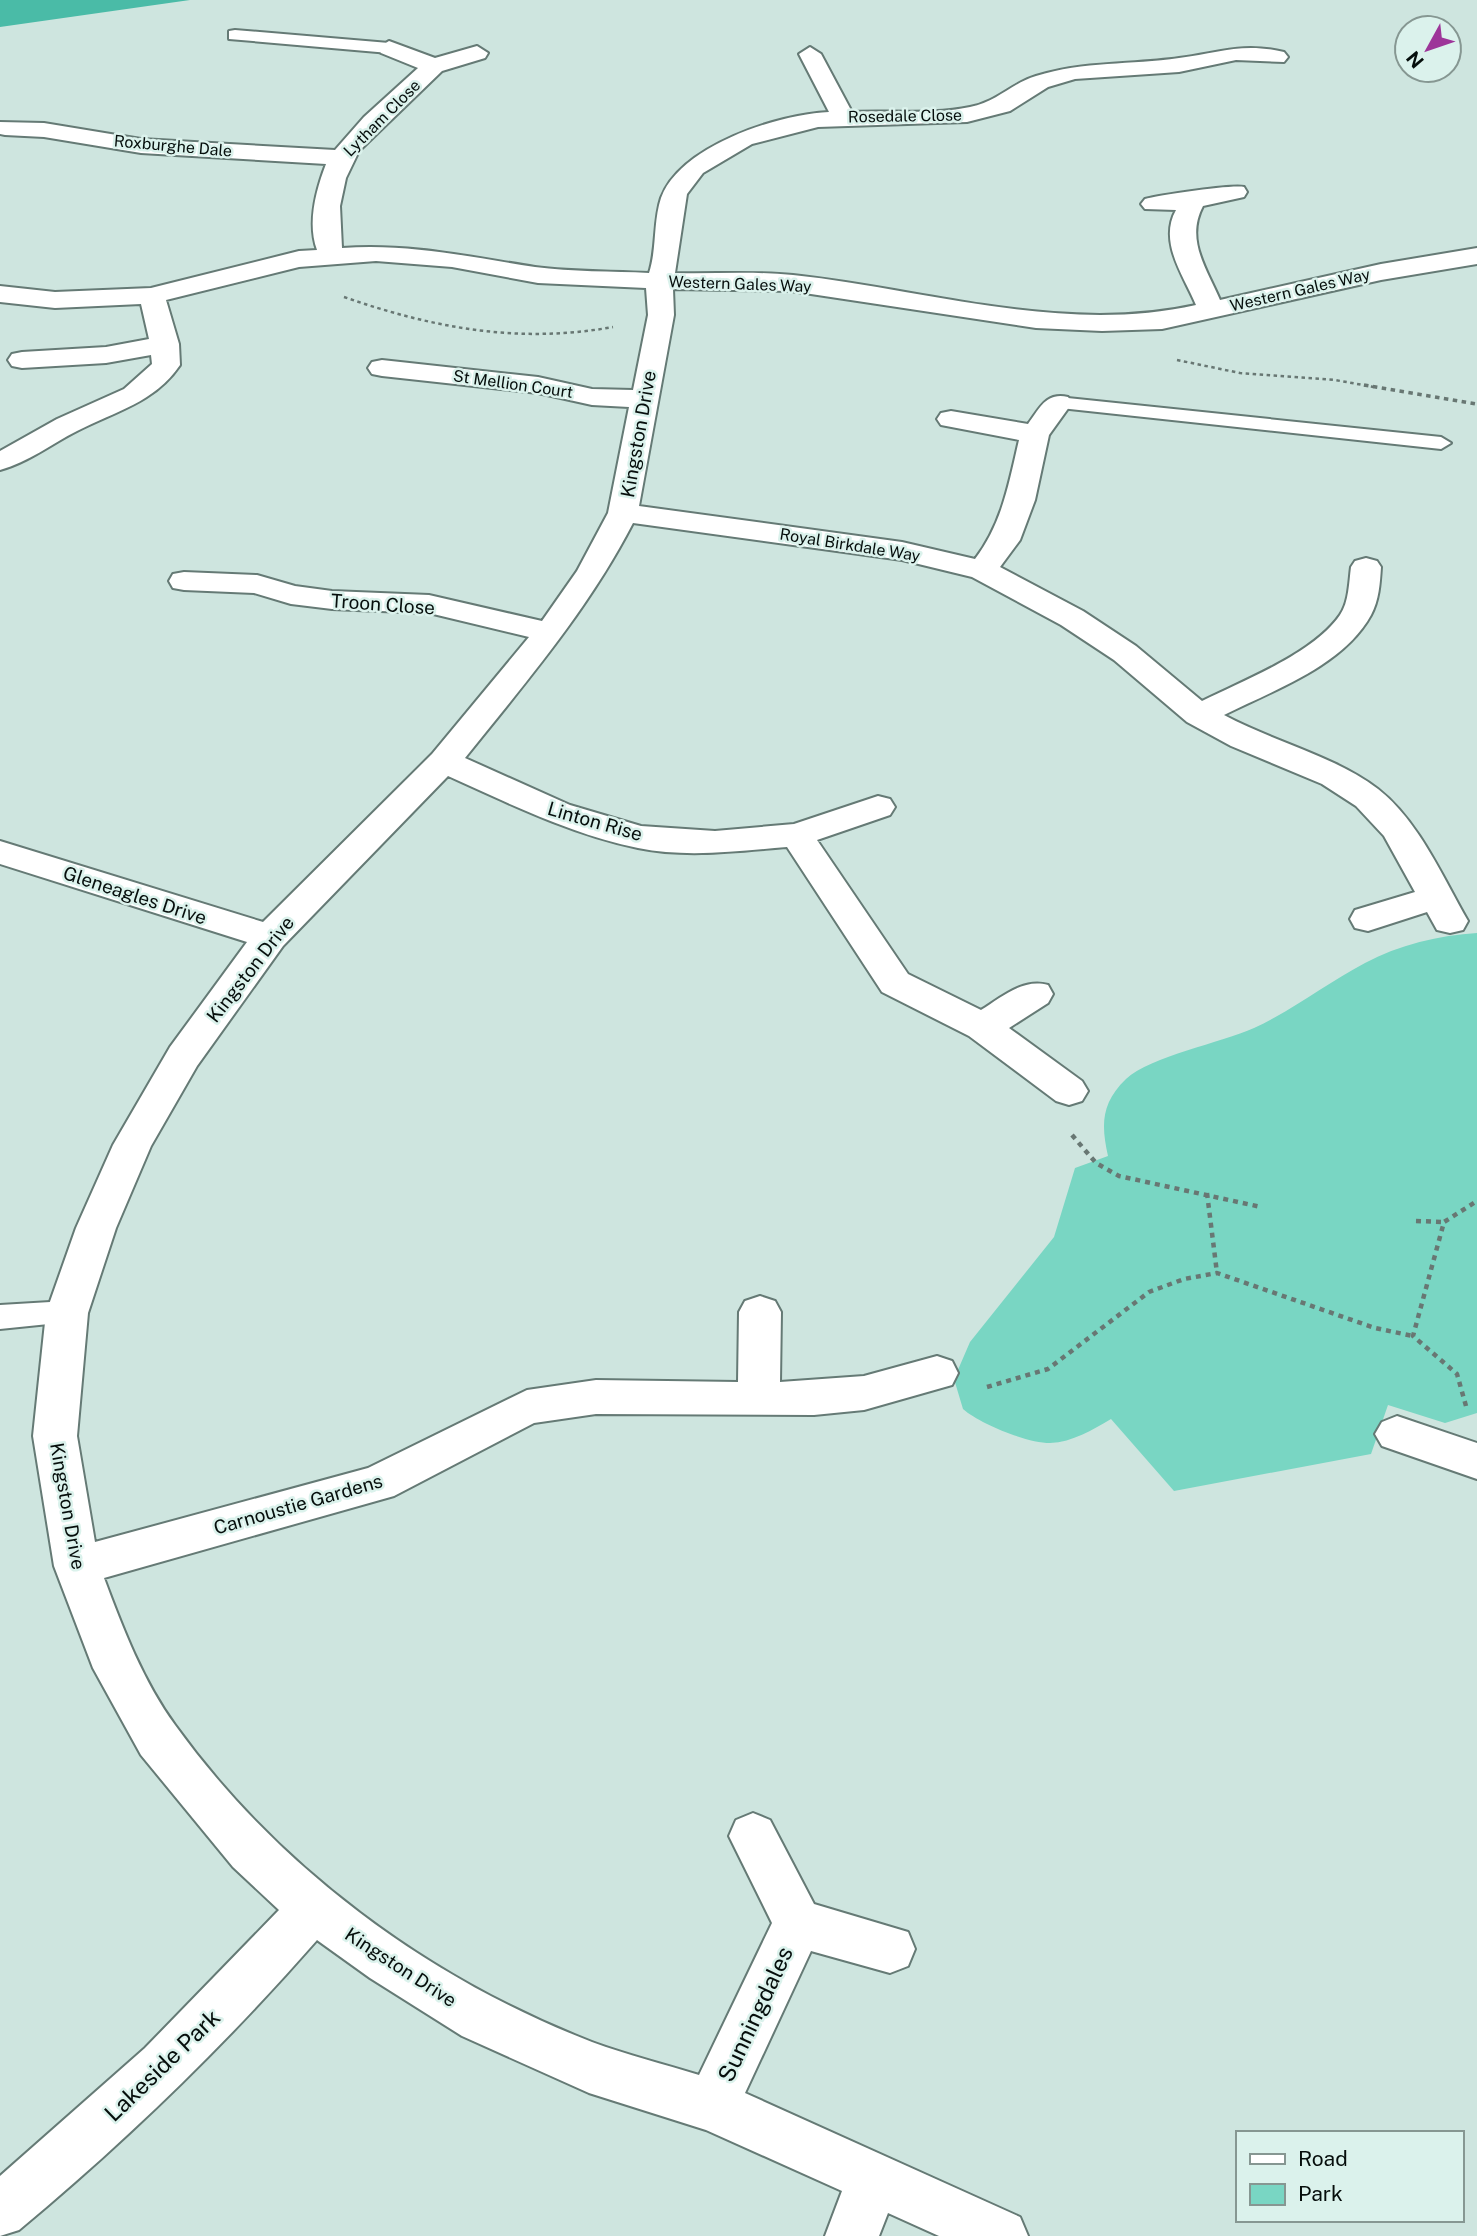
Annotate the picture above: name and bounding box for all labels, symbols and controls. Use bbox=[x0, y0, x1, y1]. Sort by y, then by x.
north arrow bbox=[1393, 14, 1463, 84]
text: N bbox=[1402, 47, 1428, 73]
street label: Lytham Close bbox=[340, 76, 424, 160]
street label: Rosedale Close bbox=[848, 106, 962, 126]
street label: Roxburghe Dale bbox=[113, 131, 233, 161]
street label: Western Gales Way bbox=[1228, 265, 1372, 315]
street label: Western Gales Way bbox=[668, 272, 812, 296]
street label: St Mellion Court bbox=[452, 366, 574, 402]
street label: Kingston Drive bbox=[616, 369, 660, 499]
street label: Royal Birkdale Way bbox=[778, 525, 922, 566]
street label: Troon Close bbox=[330, 589, 436, 619]
street label: Linton Rise bbox=[545, 797, 645, 845]
street label: Gleneagles Drive bbox=[60, 861, 210, 929]
street label: Kingston Drive bbox=[202, 912, 298, 1026]
street label: Kingston Drive bbox=[46, 1441, 90, 1571]
street label: Carnoustie Gardens bbox=[211, 1469, 385, 1539]
street label: Kingston Drive bbox=[341, 1923, 461, 2011]
street label: Sunningdales bbox=[712, 1942, 798, 2086]
street label: Lakeside Park bbox=[99, 2003, 225, 2127]
legend bbox=[1236, 2131, 1463, 2222]
text: Road bbox=[1298, 2146, 1348, 2171]
text: Park bbox=[1298, 2181, 1343, 2206]

